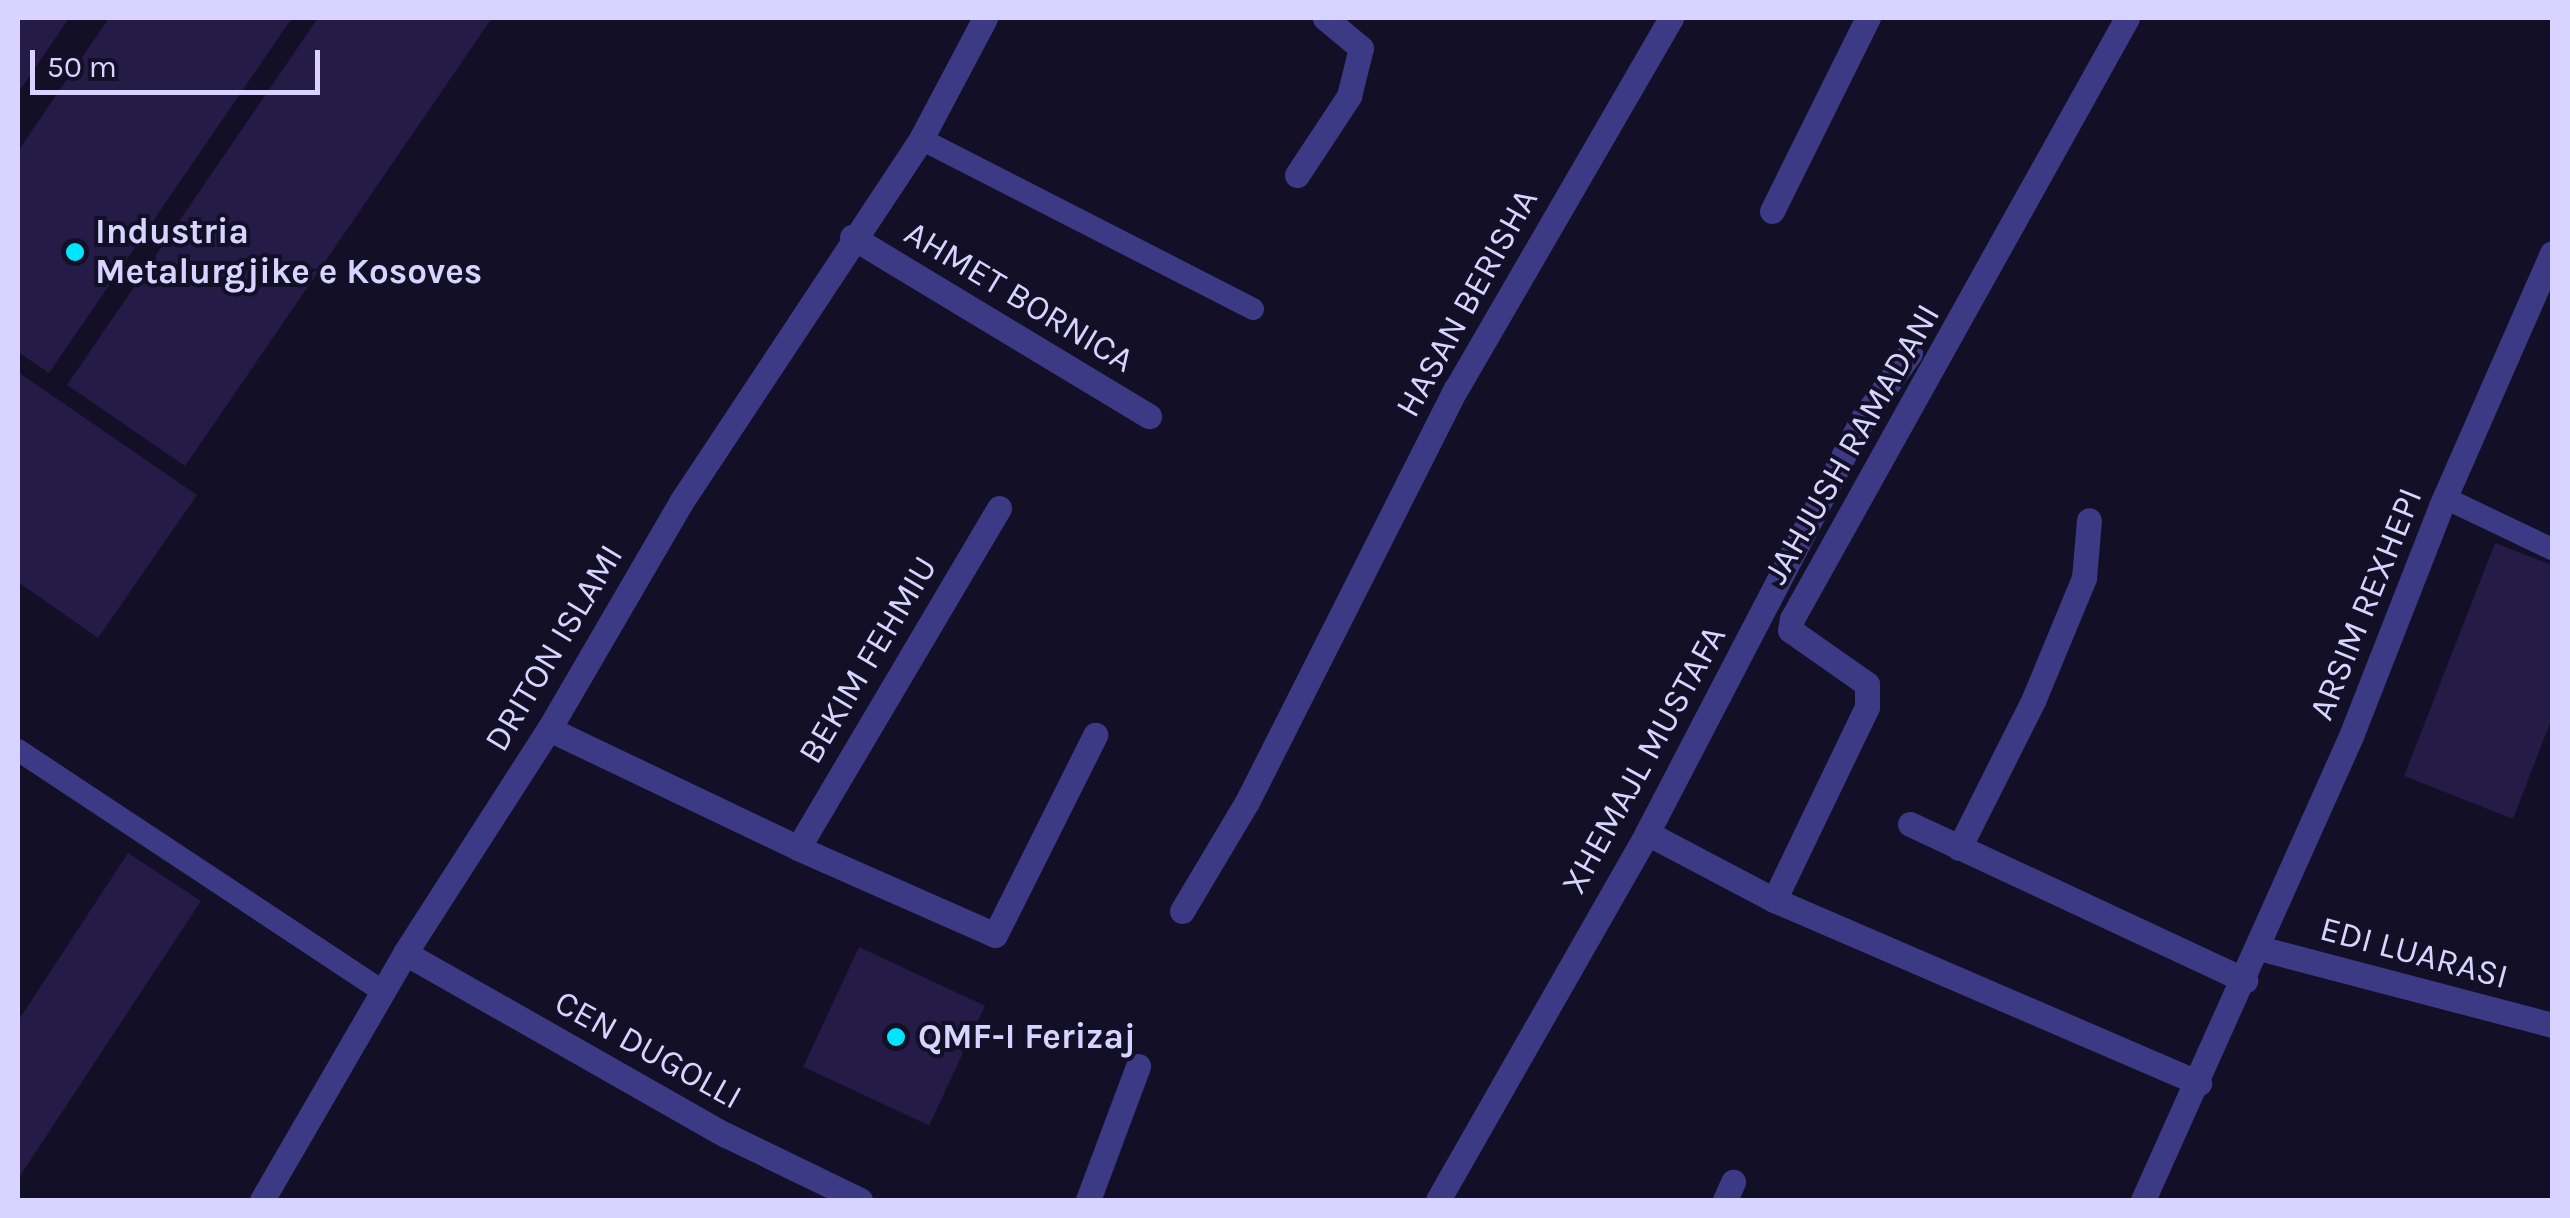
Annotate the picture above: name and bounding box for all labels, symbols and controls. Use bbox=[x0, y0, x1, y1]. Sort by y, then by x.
scale bar bbox=[35, 30, 325, 92]
text: 50 m bbox=[47, 49, 117, 85]
street label: HASAN BERISHA bbox=[1387, 182, 1547, 424]
place label: Industria Metalurgjike e Kosoves bbox=[95, 211, 482, 293]
street label: AHMET BORNICA bbox=[897, 212, 1141, 382]
marker: Industria Metalurgjike e Kosoves bbox=[64, 241, 86, 263]
street label: JAHJUSH RAMADANI bbox=[1755, 297, 1949, 591]
street label: ARSIM REXHEPI bbox=[2300, 482, 2432, 726]
street label: DRITON ISLAMI bbox=[476, 537, 632, 759]
street label: BEKIM FEHMIU bbox=[790, 549, 946, 771]
street label: XHEMAJL MUSTAFA bbox=[1553, 618, 1735, 902]
street label: EDI LUARASI bbox=[2315, 908, 2513, 998]
street label: CEN DUGOLLI bbox=[547, 981, 749, 1119]
place label: QMF-I Ferizaj bbox=[918, 1016, 1136, 1058]
marker: QMF-I Ferizaj bbox=[883, 1024, 909, 1050]

